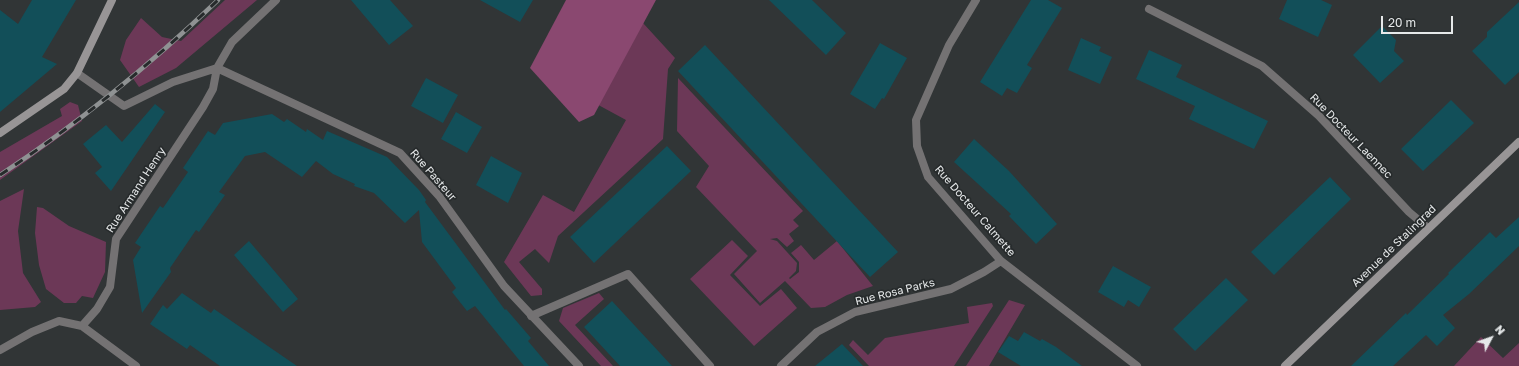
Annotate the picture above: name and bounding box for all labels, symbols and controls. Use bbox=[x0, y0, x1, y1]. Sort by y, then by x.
scale bar bbox=[1383, 8, 1455, 34]
text: 20 m bbox=[1388, 15, 1416, 30]
street label: Rue Docteur Laennec bbox=[1307, 91, 1395, 181]
street label: Rue Armand Henry bbox=[103, 145, 169, 235]
street label: Rue Pasteur bbox=[407, 147, 459, 203]
street label: Rue Docteur Calmette bbox=[932, 163, 1018, 259]
street label: Avenue de Stalingrad bbox=[1349, 202, 1439, 290]
street label: Rue Rosa Parks bbox=[854, 276, 936, 308]
north arrow bbox=[1471, 318, 1511, 358]
text: N bbox=[1493, 322, 1508, 337]

